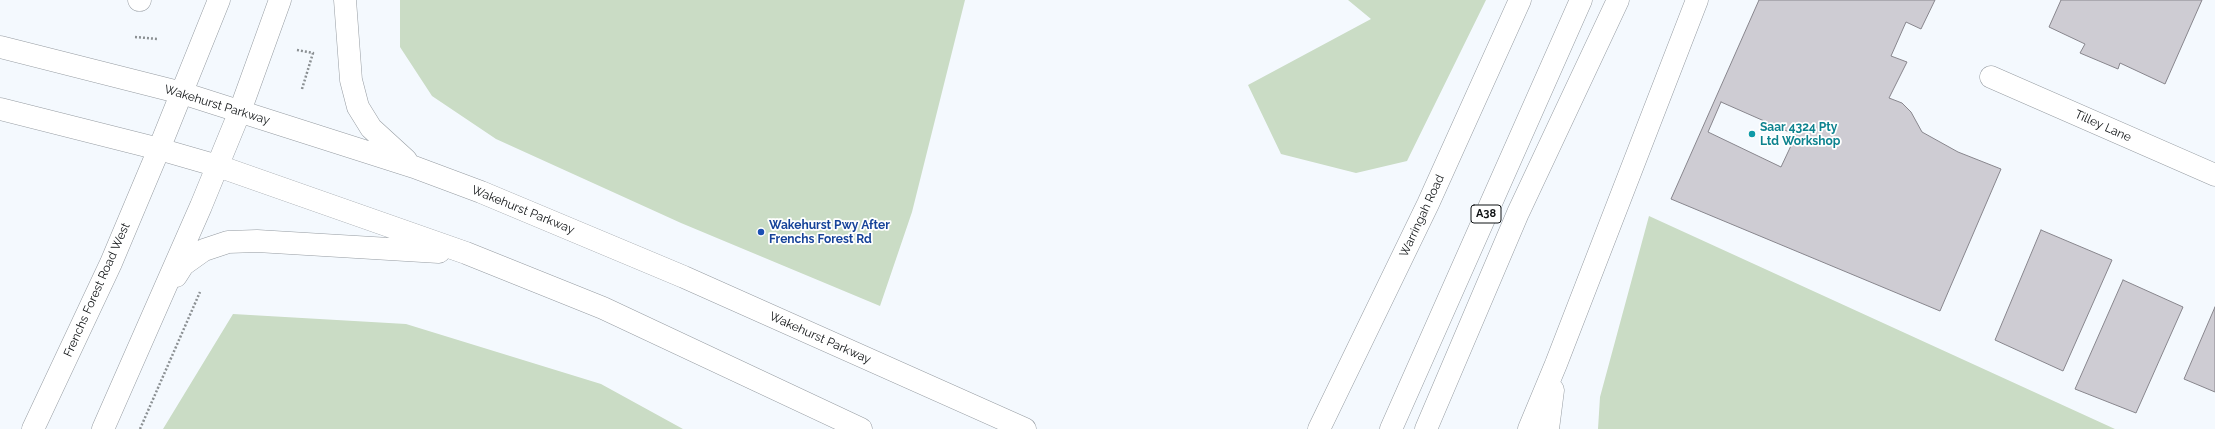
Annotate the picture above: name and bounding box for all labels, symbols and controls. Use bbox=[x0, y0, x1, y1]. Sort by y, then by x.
street label: Wakehurst Parkway bbox=[162, 82, 272, 128]
street label: Tilley Lane bbox=[2072, 107, 2134, 145]
place label: Saar 4324 Pty Ltd Workshop bbox=[1760, 120, 1840, 148]
marker: Saar 4324 Pty Ltd Workshop bbox=[1747, 129, 1757, 139]
street label: Warringah Road bbox=[1397, 172, 1447, 260]
street label: Wakehurst Parkway bbox=[469, 183, 577, 237]
road number: A38 bbox=[1471, 205, 1501, 223]
place label: Wakehurst Pwy After Frenchs Forest Rd bbox=[769, 218, 890, 246]
street label: Frenchs Forest Road West bbox=[61, 221, 133, 359]
marker: Wakehurst Pwy After Frenchs Forest Rd bbox=[756, 227, 766, 237]
street label: Wakehurst Parkway bbox=[767, 309, 873, 367]

